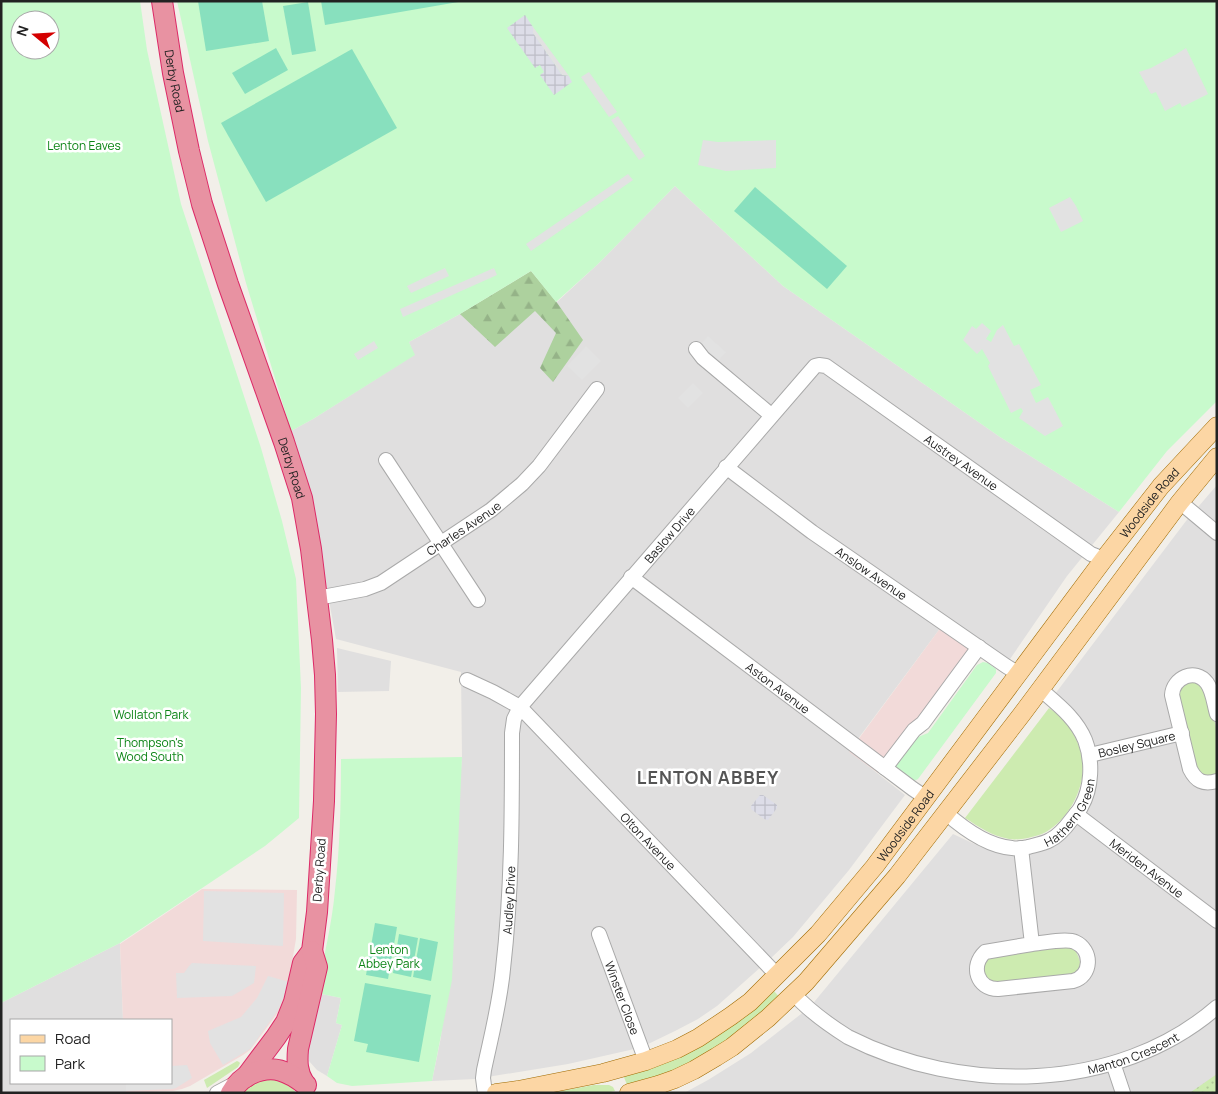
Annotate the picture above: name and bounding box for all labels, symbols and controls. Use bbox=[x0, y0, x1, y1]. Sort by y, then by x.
north arrow bbox=[10, 10, 60, 60]
text: N bbox=[12, 23, 33, 39]
street label: Derby Road bbox=[161, 48, 189, 114]
park label: Lenton Eaves bbox=[47, 137, 121, 154]
street label: Austrey Avenue bbox=[921, 430, 1002, 494]
street label: Derby Road bbox=[274, 435, 310, 501]
street label: Woodside Road bbox=[1115, 464, 1183, 541]
street label: Charles Avenue bbox=[423, 497, 504, 559]
street label: Baslow Drive bbox=[640, 503, 698, 566]
street label: Anslow Avenue bbox=[832, 542, 911, 604]
street label: Aston Avenue bbox=[742, 658, 814, 717]
park label: Wollaton Park bbox=[114, 706, 190, 723]
street label: Bosley Square bbox=[1096, 726, 1177, 761]
park label: Thompson's Wood South bbox=[116, 734, 184, 765]
district label: LENTON ABBEY bbox=[637, 765, 779, 789]
street label: Hathern Green bbox=[1041, 778, 1098, 850]
street label: Woodside Road bbox=[873, 786, 938, 865]
street label: Olton Avenue bbox=[617, 808, 680, 873]
street label: Meriden Avenue bbox=[1106, 834, 1187, 901]
street label: Derby Road bbox=[308, 838, 330, 902]
street label: Audley Drive bbox=[498, 866, 519, 935]
park label: Lenton Abbey Park bbox=[358, 941, 421, 972]
street label: Winster Close bbox=[601, 959, 644, 1037]
legend bbox=[10, 1019, 172, 1084]
text: Road bbox=[55, 1028, 91, 1049]
street label: Manton Crescent bbox=[1086, 1028, 1182, 1078]
text: Park bbox=[55, 1053, 85, 1074]

